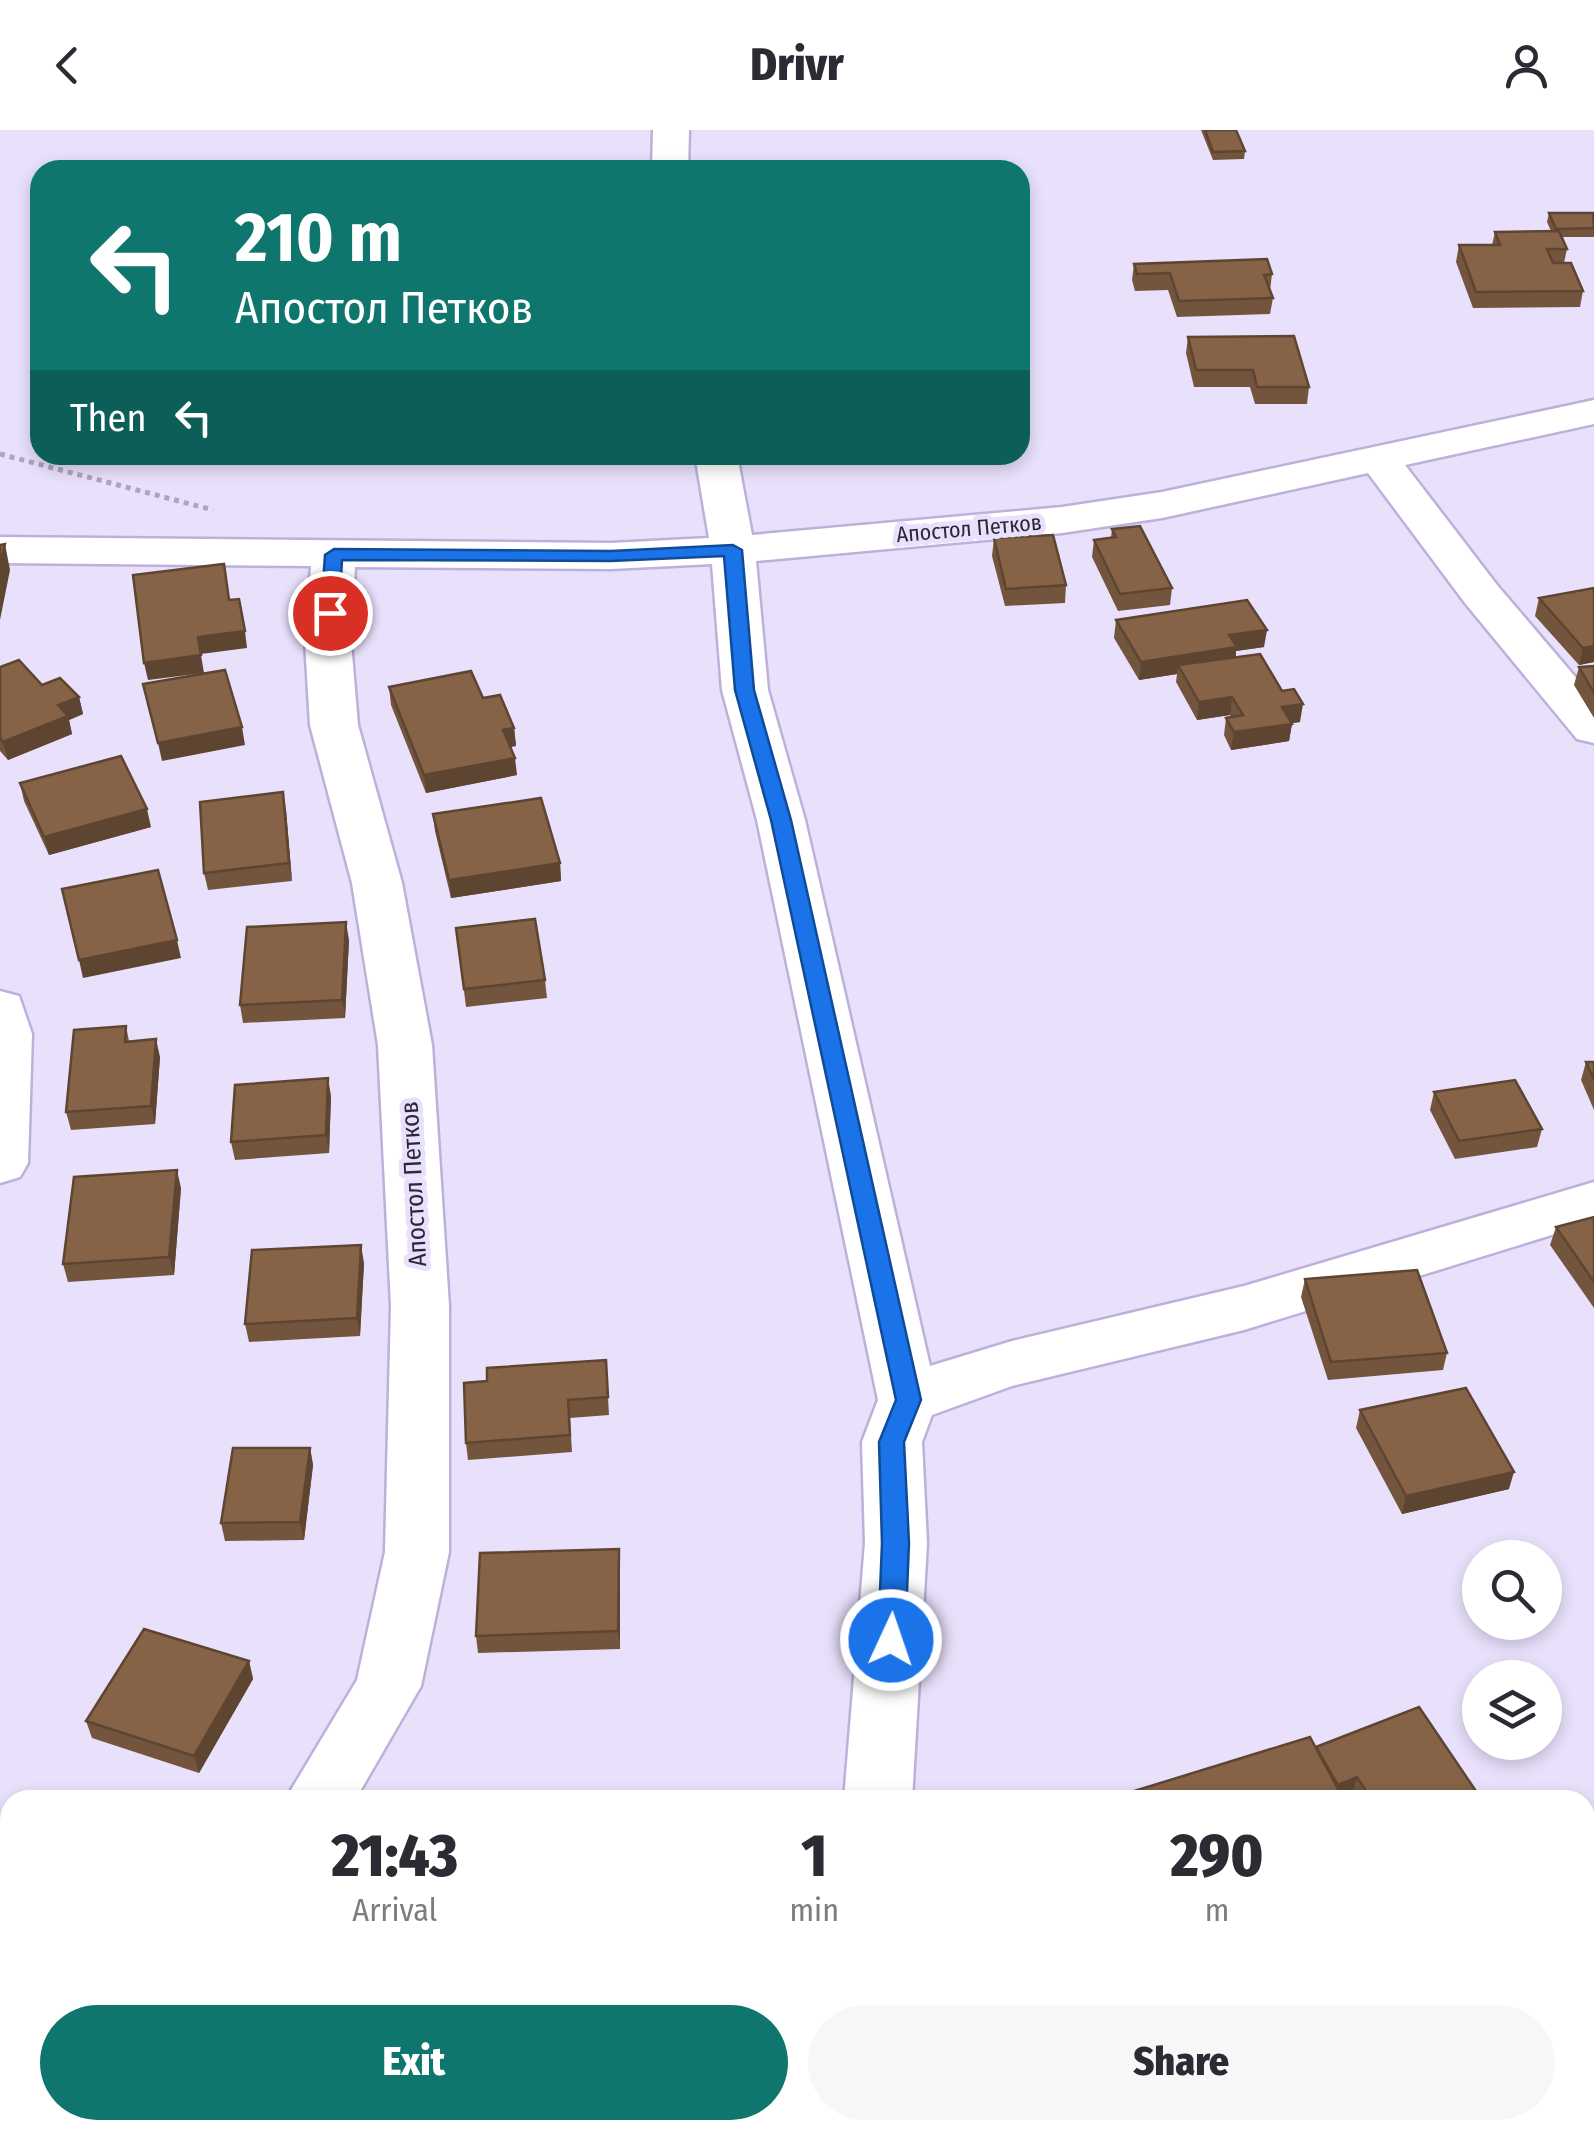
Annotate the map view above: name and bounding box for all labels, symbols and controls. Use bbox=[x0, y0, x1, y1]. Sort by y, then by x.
icon: back bbox=[40, 38, 95, 93]
text: Drivr bbox=[750, 38, 844, 92]
icon: person bbox=[1499, 38, 1554, 93]
text: 210 m bbox=[235, 196, 402, 280]
icon: left bbox=[70, 200, 200, 330]
text: Апостол Петков bbox=[235, 281, 533, 335]
icon: left bbox=[166, 390, 221, 445]
text: Then bbox=[70, 395, 146, 441]
street label: Апостол Петков bbox=[895, 509, 1043, 548]
pin bbox=[288, 571, 373, 656]
icon: arrive bbox=[303, 586, 358, 641]
street label: Апостол Петков bbox=[395, 1100, 433, 1267]
map controls bbox=[1462, 1540, 1562, 1760]
button: search bbox=[1462, 1540, 1562, 1640]
position arrow bbox=[839, 1588, 943, 1692]
button: layers bbox=[1462, 1660, 1562, 1760]
text: 21:43 bbox=[332, 1820, 458, 1892]
text: 1 bbox=[801, 1820, 827, 1892]
text: 290 bbox=[1171, 1820, 1263, 1892]
text: Arrival bbox=[352, 1891, 437, 1929]
text: min bbox=[790, 1891, 839, 1929]
text: m bbox=[1205, 1891, 1229, 1929]
button: Exit bbox=[40, 2005, 788, 2120]
button: Share bbox=[808, 2005, 1555, 2120]

